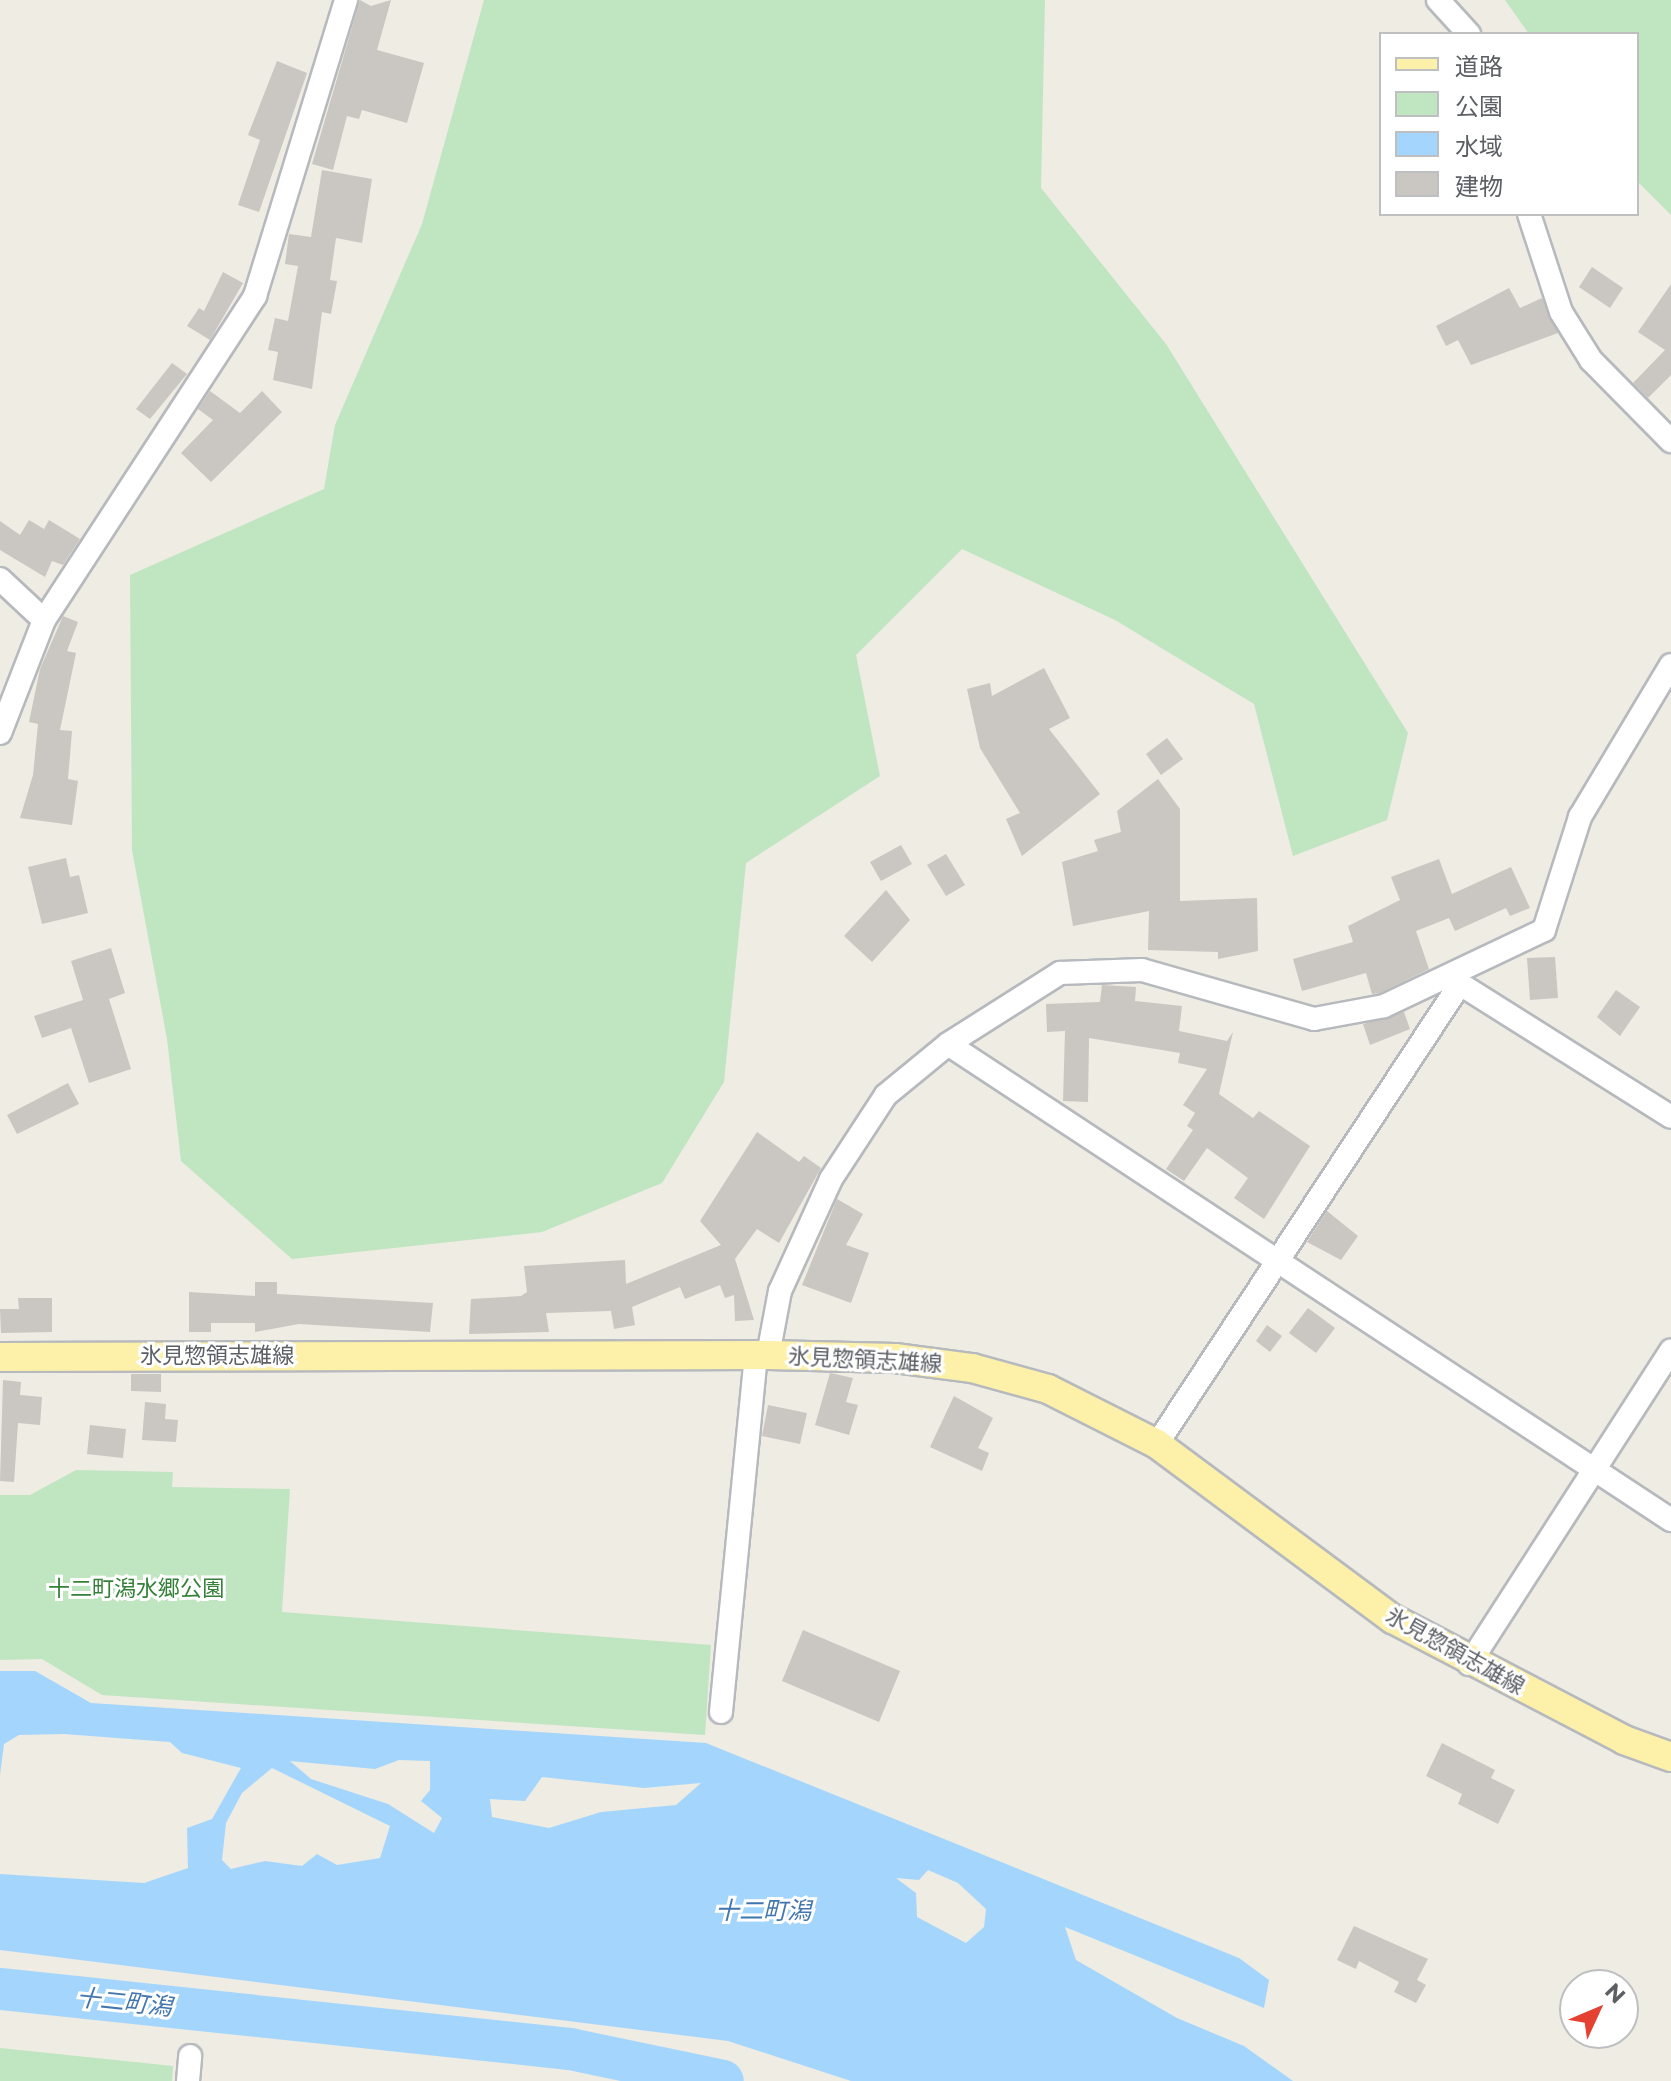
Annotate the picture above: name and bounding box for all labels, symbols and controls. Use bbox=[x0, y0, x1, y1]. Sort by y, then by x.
legend bbox=[1379, 32, 1639, 216]
text: 道路 bbox=[1455, 52, 1503, 81]
text: 公園 bbox=[1455, 92, 1503, 121]
text: 水域 bbox=[1455, 132, 1503, 161]
text: 建物 bbox=[1455, 172, 1503, 201]
street label: 氷見惣領志雄線 bbox=[140, 1343, 294, 1369]
street label: 氷見惣領志雄線 bbox=[787, 1343, 943, 1377]
park label: 十二町潟水郷公園 bbox=[48, 1576, 224, 1602]
street label: 氷見惣領志雄線 bbox=[1381, 1602, 1529, 1700]
water label: 十二町潟 bbox=[715, 1897, 811, 1925]
north arrow bbox=[1559, 1969, 1639, 2049]
text: N bbox=[1599, 1978, 1631, 2009]
water label: 十二町潟 bbox=[75, 1983, 173, 2021]

